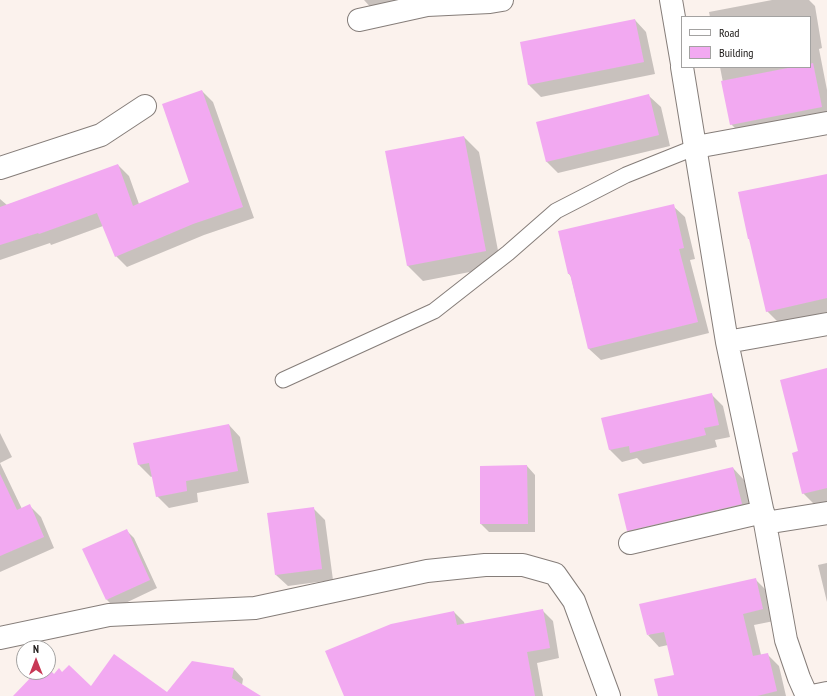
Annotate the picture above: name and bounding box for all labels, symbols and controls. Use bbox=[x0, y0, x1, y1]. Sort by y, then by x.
legend bbox=[681, 16, 811, 68]
text: Road bbox=[719, 25, 739, 40]
text: Building bbox=[719, 45, 754, 60]
north arrow bbox=[16, 640, 56, 680]
text: N bbox=[33, 642, 39, 656]

